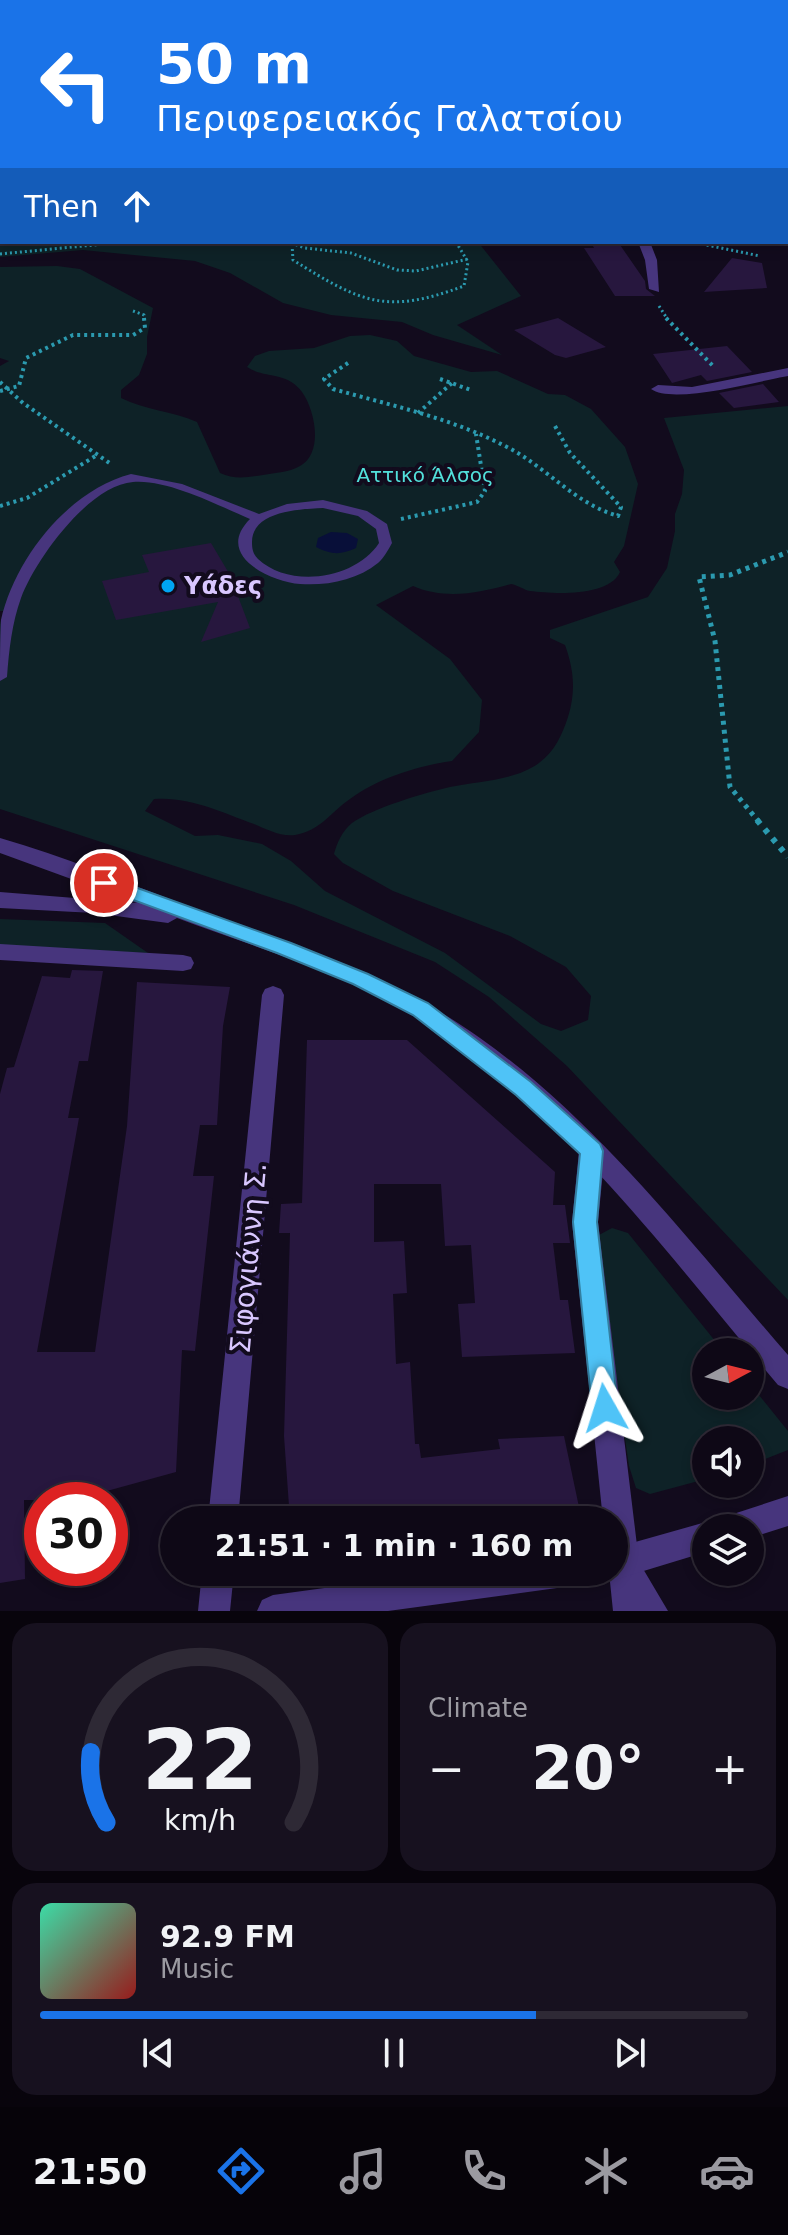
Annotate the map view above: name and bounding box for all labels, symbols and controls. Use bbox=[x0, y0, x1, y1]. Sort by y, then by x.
text: 50 m bbox=[156, 31, 312, 96]
icon: left bbox=[24, 32, 128, 136]
text: Περιφερειακός Γαλατσίου bbox=[156, 98, 623, 139]
icon: ahead bbox=[115, 184, 159, 228]
text: Then bbox=[24, 189, 99, 224]
park label: Αττικό Άλσος bbox=[356, 463, 494, 487]
place label: Υάδες bbox=[183, 572, 262, 600]
marker: Υάδες bbox=[159, 577, 177, 595]
pin bbox=[70, 849, 138, 917]
icon: arrive bbox=[82, 861, 126, 905]
street label: Σιφογιάννη Σ. bbox=[224, 1161, 273, 1355]
north arrow bbox=[692, 1338, 764, 1410]
map controls bbox=[692, 1338, 764, 1586]
position arrow bbox=[563, 1366, 647, 1450]
button: sound bbox=[692, 1426, 764, 1498]
speed limit sign: 30 bbox=[24, 1482, 128, 1586]
button: layers bbox=[692, 1514, 764, 1586]
text: 21:51 · 1 min · 160 m bbox=[215, 1528, 573, 1563]
text: Climate bbox=[428, 1693, 528, 1723]
text: 22 bbox=[142, 1712, 258, 1809]
text: 20° bbox=[531, 1733, 645, 1803]
text: − bbox=[428, 1743, 465, 1794]
text: + bbox=[711, 1743, 748, 1794]
text: km/h bbox=[164, 1803, 236, 1837]
text: 92.9 FM bbox=[160, 1919, 295, 1954]
text: Music bbox=[160, 1954, 234, 1984]
icon: previous bbox=[136, 2031, 180, 2075]
icon: pause bbox=[372, 2031, 416, 2075]
icon: next bbox=[608, 2031, 652, 2075]
icon: directions bbox=[213, 2143, 269, 2199]
icon: music bbox=[335, 2143, 391, 2199]
icon: phone bbox=[456, 2143, 512, 2199]
icon: climate bbox=[578, 2143, 634, 2199]
icon: car bbox=[699, 2143, 755, 2199]
text: 21:50 bbox=[33, 2151, 147, 2192]

